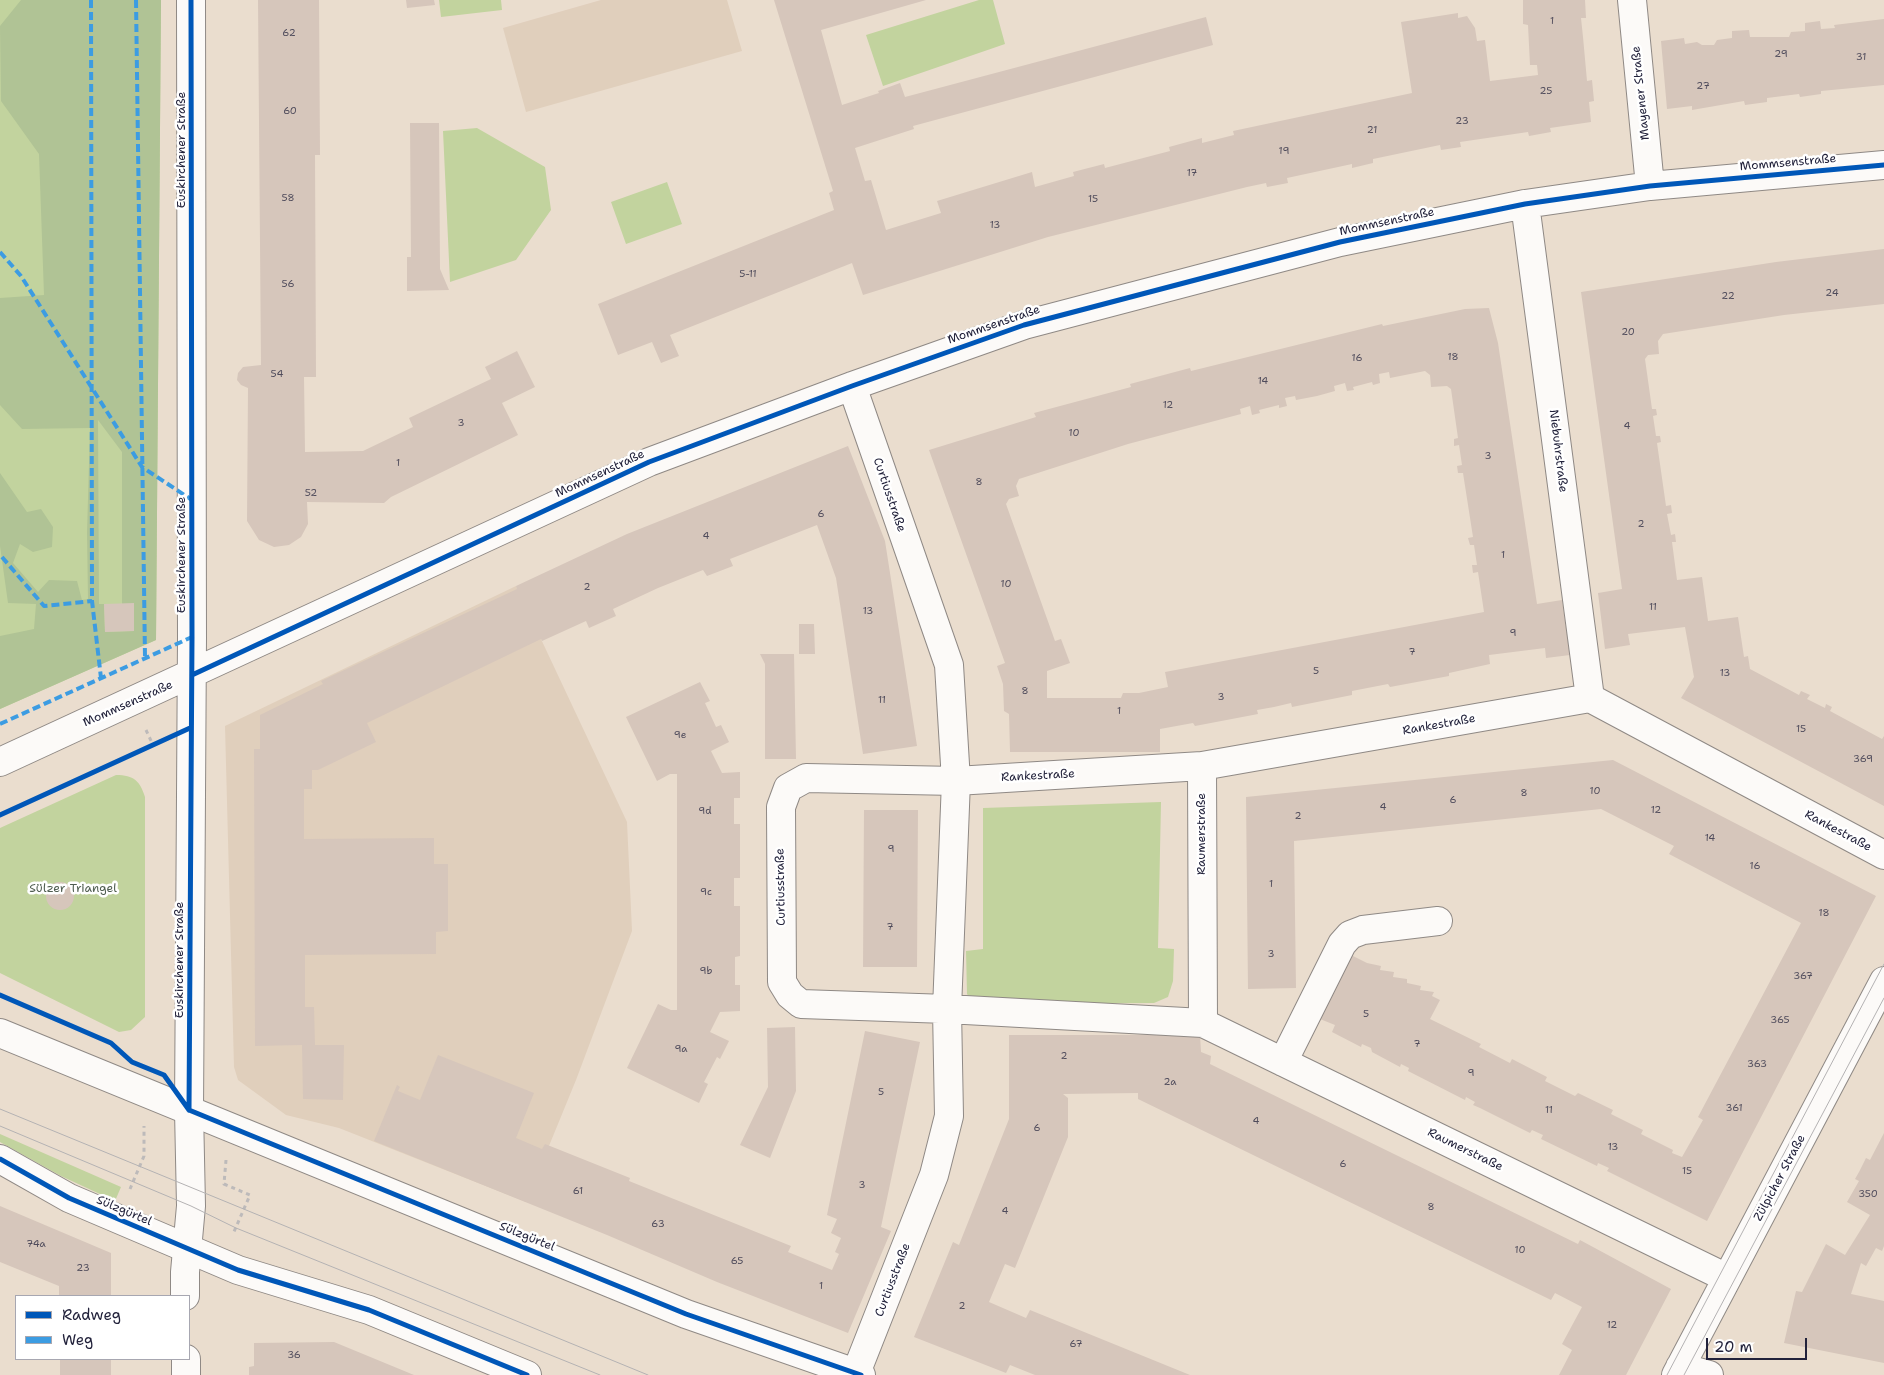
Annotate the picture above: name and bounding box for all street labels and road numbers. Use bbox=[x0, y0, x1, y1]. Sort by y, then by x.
street label: Mayener Straße bbox=[1629, 45, 1653, 141]
street label: Euskirchener Straße bbox=[175, 92, 189, 208]
street label: Mommsenstraße bbox=[1739, 152, 1837, 174]
street label: Mommsenstraße bbox=[1338, 205, 1436, 239]
street label: Mommsenstraße bbox=[946, 302, 1042, 348]
street label: Niebuhrstraße bbox=[1546, 409, 1570, 493]
street label: Mommsenstraße bbox=[553, 447, 647, 501]
street label: Curtiusstraße bbox=[870, 456, 908, 534]
street label: Euskirchener Straße bbox=[175, 497, 189, 613]
street label: Mommsenstraße bbox=[81, 678, 175, 730]
street label: Rankestraße bbox=[1401, 712, 1477, 738]
street label: Rankestraße bbox=[1001, 767, 1075, 785]
street label: Raumerstraße bbox=[1195, 793, 1209, 875]
street label: Rankestraße bbox=[1802, 807, 1874, 855]
street label: Curtiusstraße bbox=[773, 848, 789, 926]
street label: Euskirchener Straße bbox=[173, 902, 187, 1018]
street label: Raumerstraße bbox=[1425, 1126, 1505, 1174]
street label: Zülpicher Straße bbox=[1751, 1132, 1809, 1224]
street label: Sülzgürtel bbox=[94, 1193, 154, 1229]
street label: Sülzgürtel bbox=[497, 1219, 557, 1255]
street label: Curtiusstraße bbox=[872, 1241, 914, 1319]

